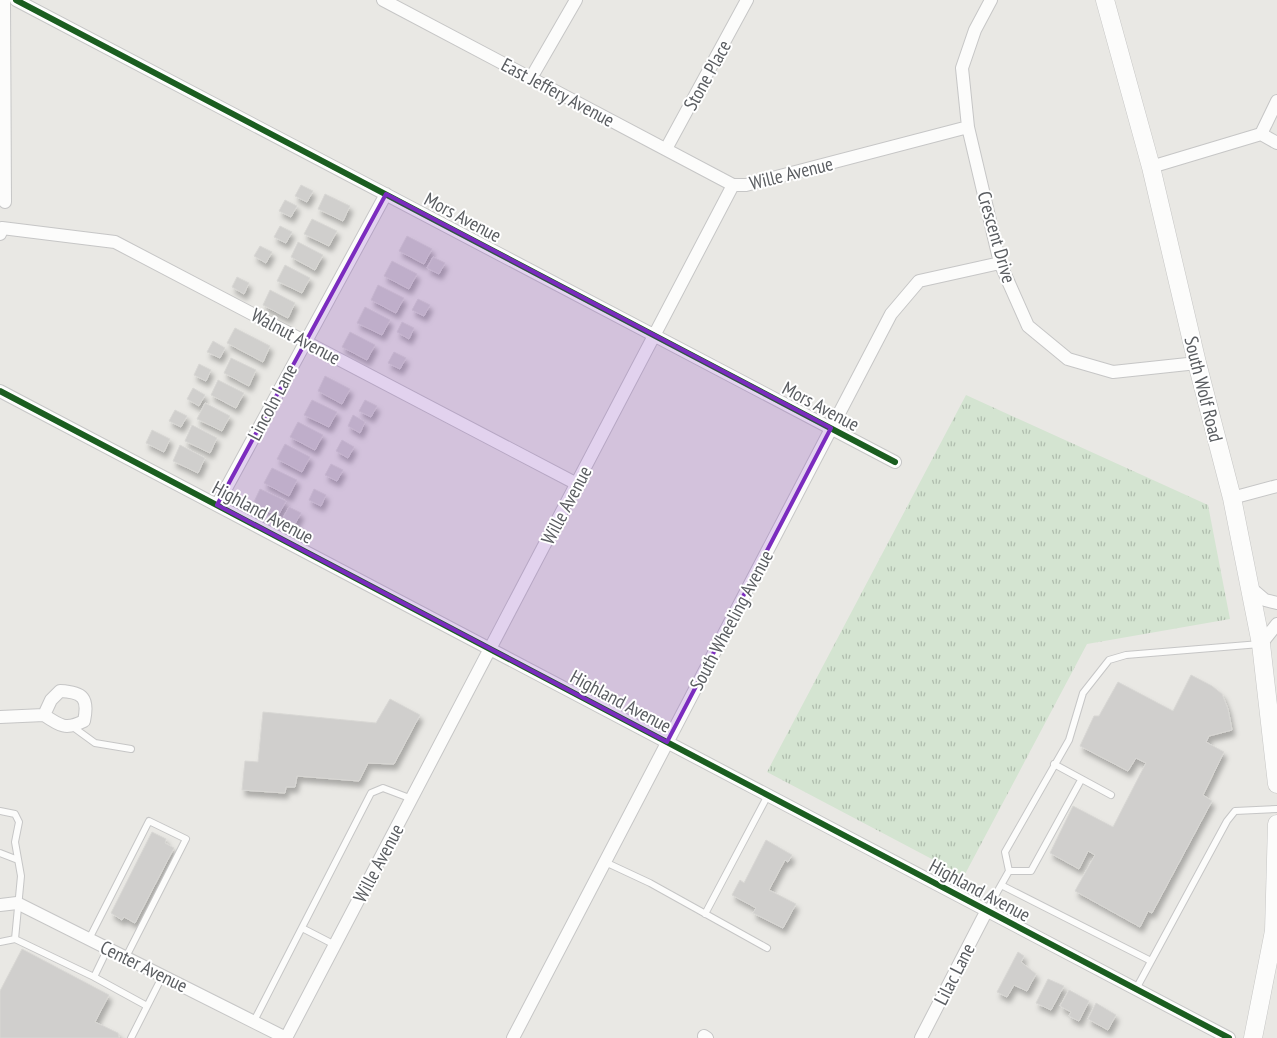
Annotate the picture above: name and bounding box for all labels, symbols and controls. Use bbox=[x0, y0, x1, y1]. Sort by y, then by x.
street label: Stone Place bbox=[678, 36, 736, 114]
street label: East Jeffery Avenue bbox=[497, 52, 619, 132]
street label: Wille Avenue bbox=[747, 151, 835, 195]
street label: Mors Avenue bbox=[420, 187, 506, 247]
street label: Crescent Drive bbox=[972, 188, 1022, 286]
street label: Walnut Avenue bbox=[247, 303, 345, 370]
street label: South Wolf Road bbox=[1179, 334, 1229, 444]
street label: Lincoln Lane bbox=[242, 360, 302, 444]
street label: Mors Avenue bbox=[778, 376, 864, 436]
street label: Wille Avenue bbox=[535, 462, 597, 548]
street label: Highland Avenue bbox=[208, 475, 318, 549]
street label: South Wheeling Avenue bbox=[684, 546, 778, 694]
street label: Highland Avenue bbox=[566, 664, 676, 738]
street label: Wille Avenue bbox=[347, 820, 409, 906]
street label: Highland Avenue bbox=[925, 853, 1035, 927]
street label: Center Avenue bbox=[96, 935, 192, 997]
street label: Lilac Lane bbox=[928, 939, 980, 1009]

